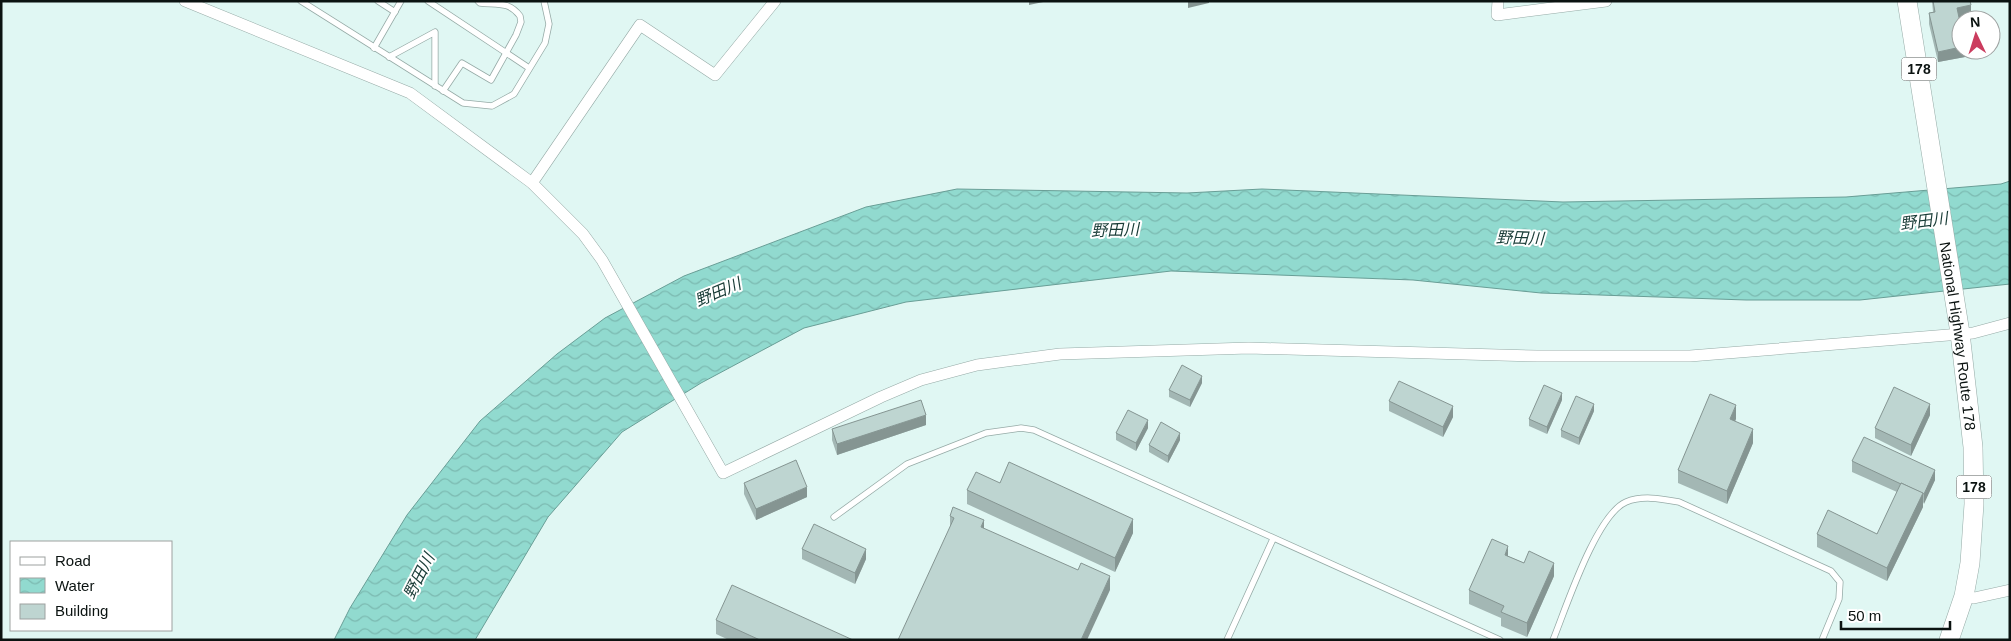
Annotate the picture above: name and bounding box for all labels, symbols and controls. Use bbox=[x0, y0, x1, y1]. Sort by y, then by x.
north arrow bbox=[1951, 10, 2001, 60]
text: N bbox=[1969, 14, 1981, 30]
road number: 178 bbox=[1902, 58, 1936, 80]
water label: 野田川 bbox=[1899, 209, 1951, 232]
water label: 野田川 bbox=[1091, 221, 1141, 239]
water label: 野田川 bbox=[1496, 229, 1546, 247]
street label: National Highway Route 178 bbox=[1937, 240, 1980, 431]
water label: 野田川 bbox=[693, 274, 745, 309]
road number: 178 bbox=[1956, 476, 1992, 498]
legend bbox=[10, 541, 172, 631]
water label: 野田川 bbox=[401, 549, 438, 601]
text: Road bbox=[55, 552, 91, 569]
text: Water bbox=[55, 577, 94, 594]
scale bar bbox=[1841, 598, 1950, 630]
text: Building bbox=[55, 602, 108, 619]
text: 50 m bbox=[1848, 607, 1881, 624]

